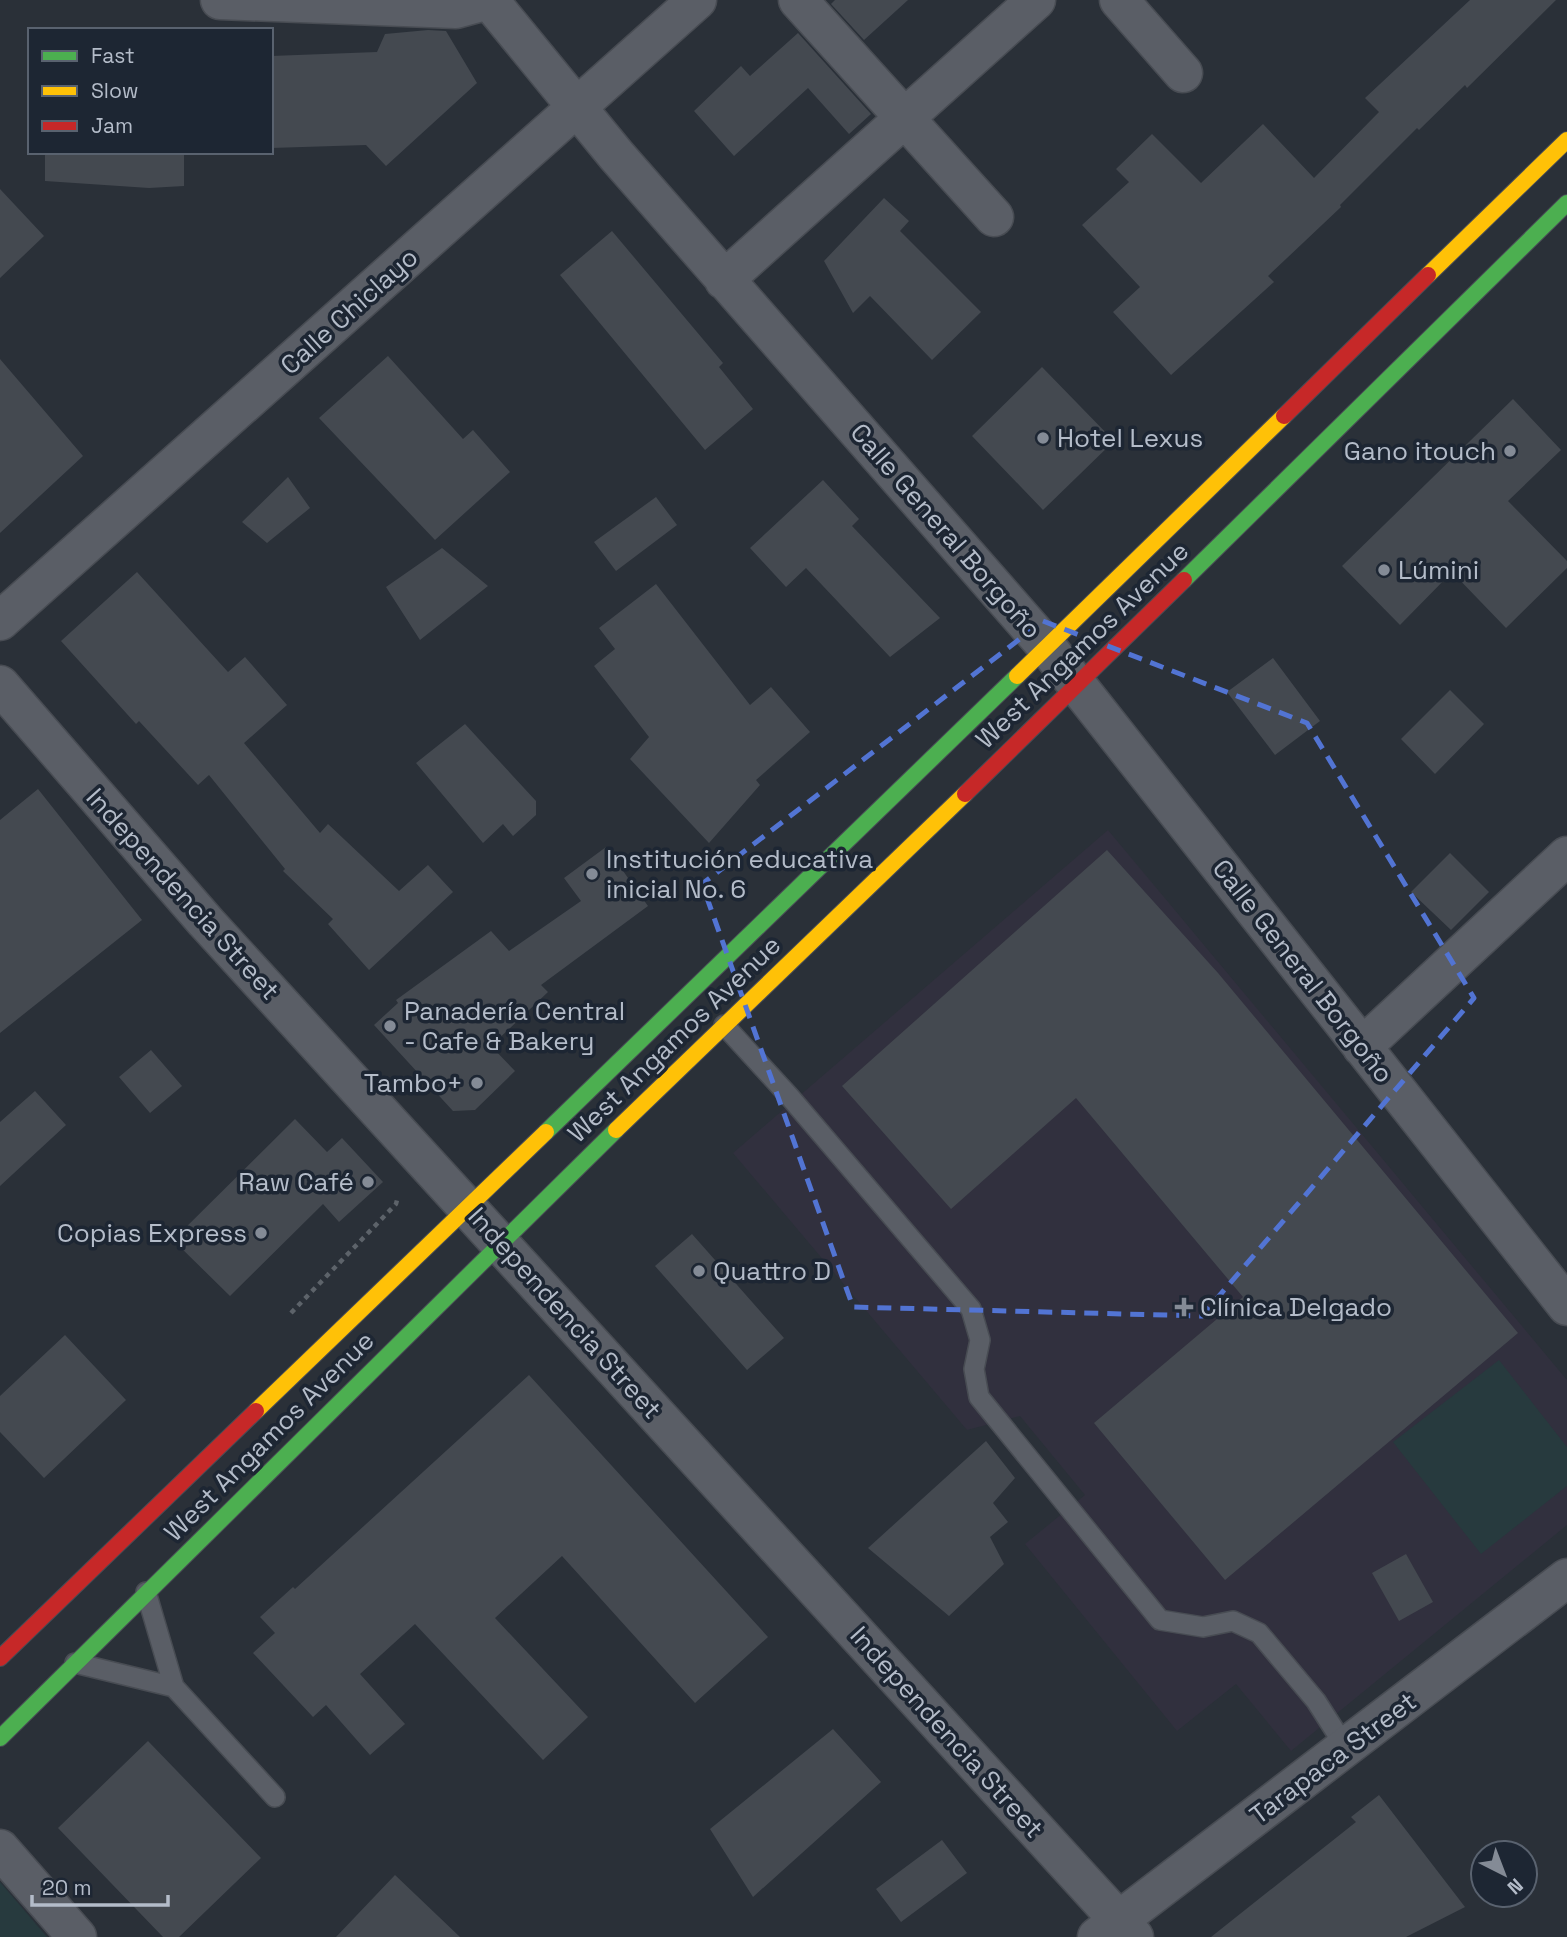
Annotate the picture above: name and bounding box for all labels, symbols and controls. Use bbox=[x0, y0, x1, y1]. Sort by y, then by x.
legend bbox=[28, 28, 273, 154]
text: Fast bbox=[91, 42, 135, 69]
text: Slow bbox=[91, 77, 139, 104]
text: Jam bbox=[91, 112, 133, 139]
street label: Calle Chiclayo bbox=[273, 240, 425, 382]
street label: Calle General Borgoño bbox=[843, 416, 1049, 646]
place label: Hotel Lexus bbox=[1057, 421, 1203, 455]
marker: Hotel Lexus bbox=[1035, 430, 1051, 446]
place label: Gano itouch bbox=[1344, 434, 1496, 468]
marker: Gano itouch bbox=[1502, 443, 1518, 459]
street label: West Angamos Avenue bbox=[968, 534, 1196, 756]
place label: Lúmini bbox=[1398, 553, 1479, 587]
marker: Lúmini bbox=[1376, 562, 1392, 578]
street label: Independencia Street bbox=[79, 781, 287, 1007]
place label: Institución educativa inicial No. 6 bbox=[606, 842, 873, 906]
street label: Calle General Borgoño bbox=[1205, 852, 1401, 1090]
marker: Institución educativa inicial No. 6 bbox=[584, 866, 600, 882]
street label: West Angamos Avenue bbox=[560, 928, 788, 1150]
place label: Panadería Central - Cafe & Bakery bbox=[404, 994, 625, 1058]
marker: Panadería Central - Cafe & Bakery bbox=[382, 1018, 398, 1034]
place label: Tambo+ bbox=[364, 1066, 463, 1100]
marker: Tambo+ bbox=[469, 1075, 485, 1091]
place label: Raw Café bbox=[238, 1165, 354, 1199]
marker: Raw Café bbox=[360, 1174, 376, 1190]
street label: Independencia Street bbox=[461, 1200, 669, 1426]
place label: Copias Express bbox=[57, 1216, 247, 1250]
marker: Copias Express bbox=[253, 1225, 269, 1241]
place label: Quattro D bbox=[713, 1254, 831, 1288]
marker: Quattro D bbox=[691, 1263, 707, 1279]
place label: Clínica Delgado bbox=[1200, 1290, 1392, 1324]
marker: Clínica Delgado bbox=[1174, 1297, 1194, 1317]
street label: West Angamos Avenue bbox=[157, 1324, 381, 1548]
street label: Independencia Street bbox=[843, 1619, 1051, 1845]
street label: Tarapaca Street bbox=[1243, 1684, 1423, 1832]
north arrow bbox=[1469, 1839, 1539, 1909]
scale bar bbox=[32, 1864, 168, 1908]
text: N bbox=[1502, 1873, 1528, 1900]
text: 20 m bbox=[42, 1874, 92, 1901]

